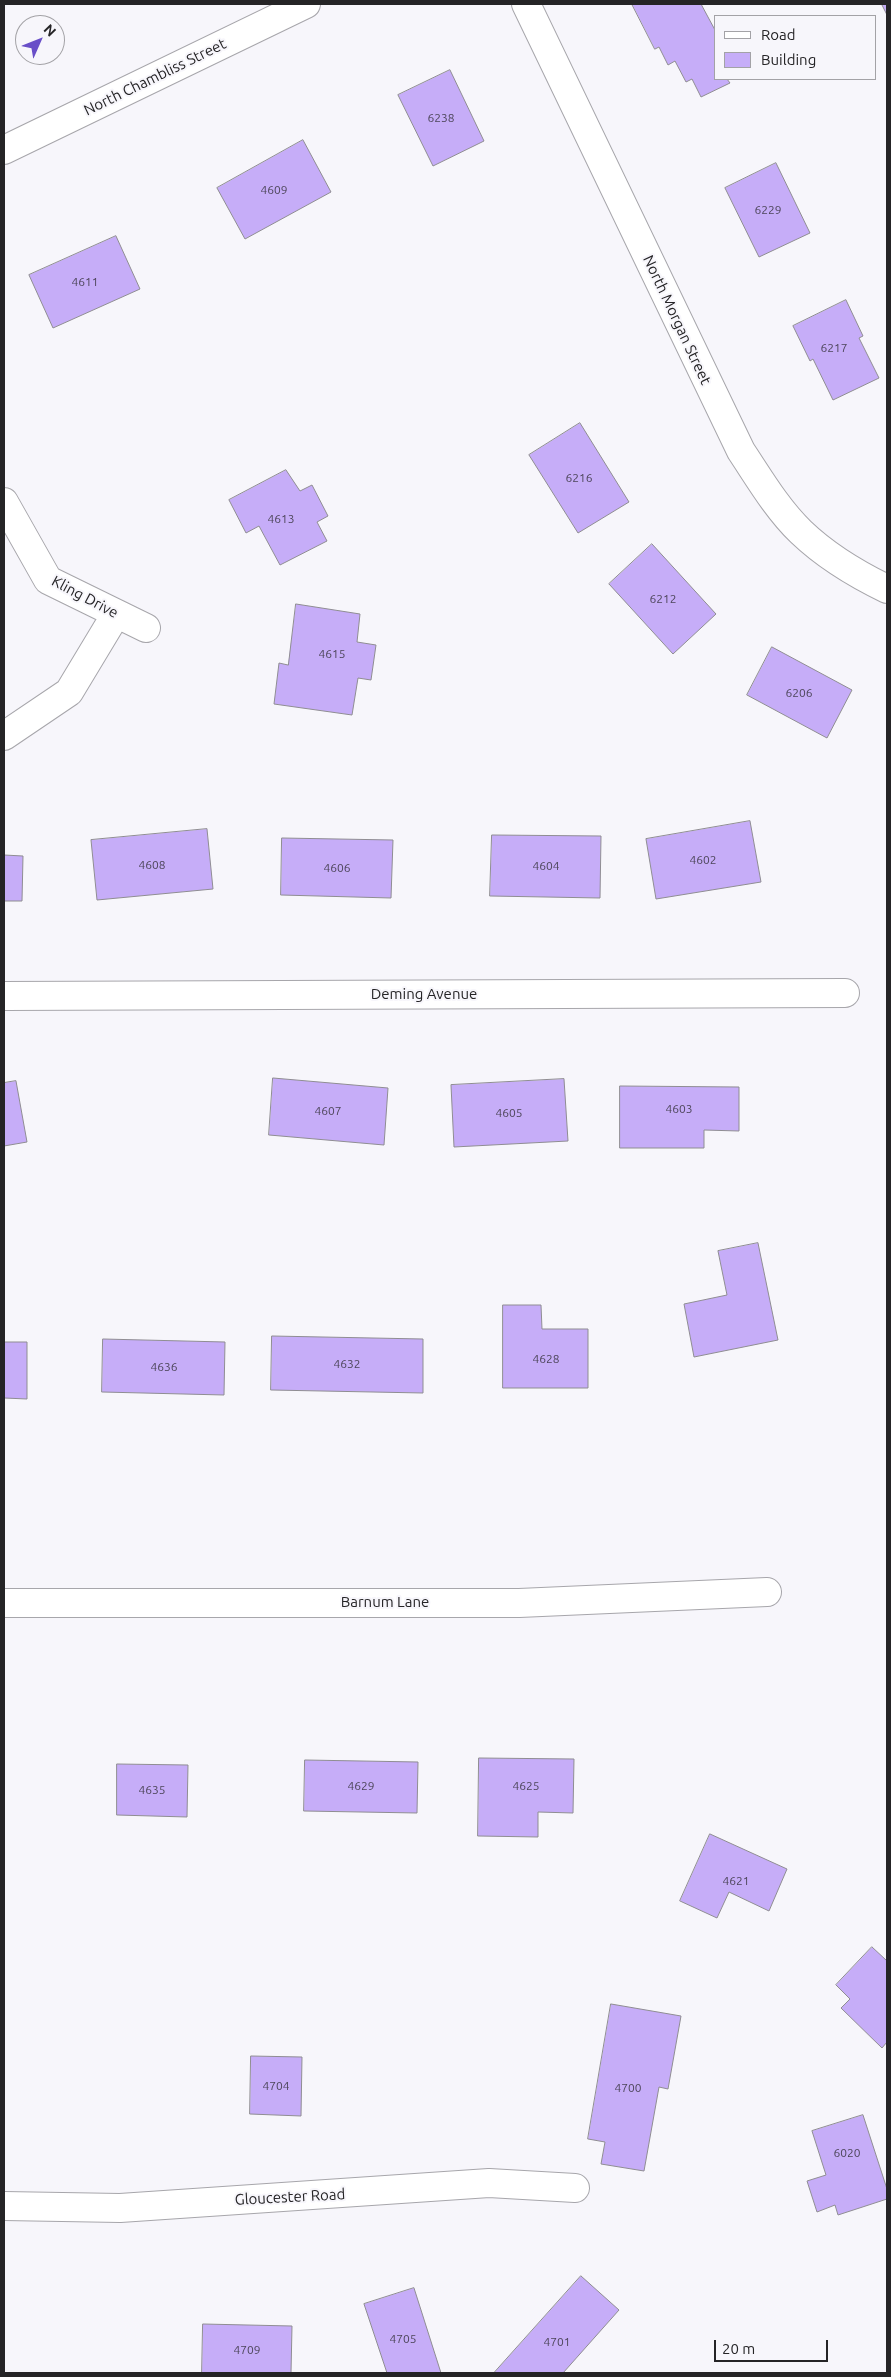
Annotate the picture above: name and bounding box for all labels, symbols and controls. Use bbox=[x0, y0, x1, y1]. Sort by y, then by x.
north arrow bbox=[15, 15, 65, 65]
legend bbox=[714, 15, 876, 80]
text: N bbox=[41, 21, 59, 40]
text: Road bbox=[761, 26, 796, 43]
street label: North Chambliss Street bbox=[81, 35, 229, 119]
text: Building bbox=[761, 51, 816, 68]
house number: 6238 bbox=[427, 111, 455, 125]
house number: 4609 bbox=[260, 183, 288, 197]
house number: 6229 bbox=[754, 203, 782, 217]
street label: North Morgan Street bbox=[639, 252, 715, 388]
house number: 4611 bbox=[71, 275, 99, 289]
house number: 6217 bbox=[820, 341, 848, 355]
house number: 6216 bbox=[565, 471, 593, 485]
house number: 4613 bbox=[267, 512, 295, 526]
street label: Kling Drive bbox=[49, 572, 121, 622]
house number: 6212 bbox=[649, 592, 677, 606]
house number: 4615 bbox=[318, 647, 346, 661]
house number: 6206 bbox=[785, 686, 813, 700]
house number: 4602 bbox=[689, 853, 717, 867]
house number: 4608 bbox=[138, 858, 166, 872]
house number: 4604 bbox=[532, 859, 560, 873]
house number: 4606 bbox=[323, 861, 351, 875]
street label: Deming Avenue bbox=[371, 985, 477, 1003]
house number: 4603 bbox=[665, 1102, 693, 1116]
house number: 4607 bbox=[314, 1104, 342, 1118]
house number: 4605 bbox=[495, 1106, 523, 1120]
house number: 4628 bbox=[532, 1352, 560, 1366]
house number: 4632 bbox=[333, 1357, 361, 1371]
house number: 4636 bbox=[150, 1360, 178, 1374]
street label: Barnum Lane bbox=[341, 1593, 429, 1611]
house number: 4629 bbox=[347, 1779, 375, 1793]
house number: 4625 bbox=[512, 1779, 540, 1793]
house number: 4635 bbox=[138, 1783, 166, 1797]
house number: 4621 bbox=[722, 1874, 750, 1888]
house number: 4704 bbox=[262, 2079, 290, 2093]
house number: 4700 bbox=[614, 2081, 642, 2095]
house number: 6020 bbox=[833, 2146, 861, 2160]
street label: Gloucester Road bbox=[234, 2185, 346, 2209]
scale bar bbox=[716, 2330, 830, 2362]
house number: 4705 bbox=[389, 2332, 417, 2346]
house number: 4701 bbox=[543, 2335, 571, 2349]
text: 20 m bbox=[722, 2340, 755, 2357]
house number: 4709 bbox=[233, 2343, 261, 2357]

